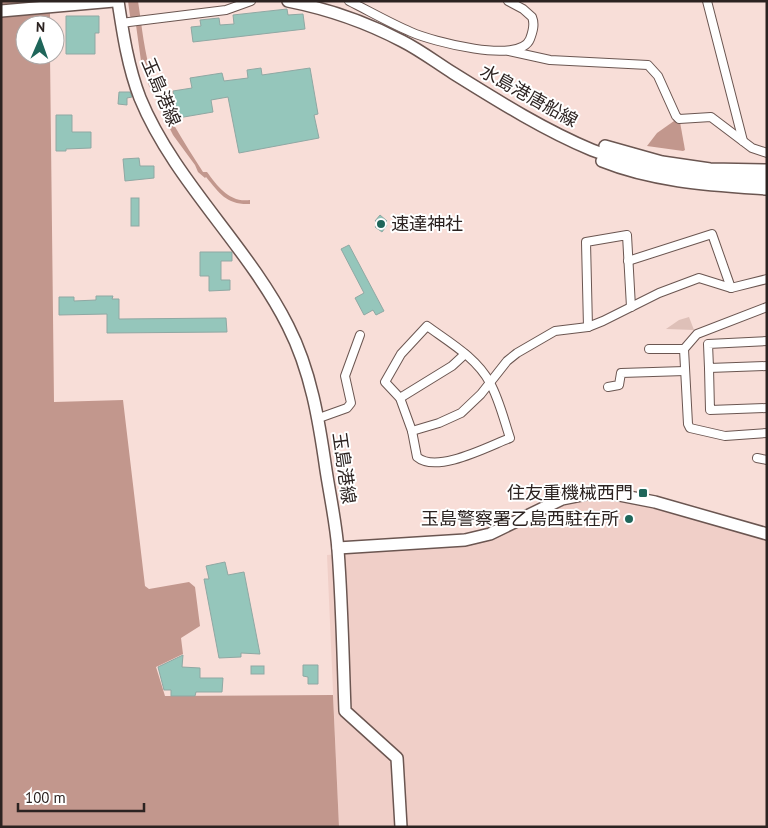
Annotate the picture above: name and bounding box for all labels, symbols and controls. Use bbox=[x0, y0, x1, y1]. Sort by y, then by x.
north arrow bbox=[15, 15, 65, 65]
text: N bbox=[36, 18, 45, 36]
street label: 玉島港線 bbox=[137, 54, 186, 129]
street label: 水島港唐船線 bbox=[476, 59, 582, 132]
place label: 速達神社 bbox=[391, 212, 463, 235]
marker: 速達神社 bbox=[375, 218, 387, 230]
street label: 玉島港線 bbox=[328, 431, 361, 505]
place label: 住友重機械西門 bbox=[507, 481, 633, 504]
marker: 住友重機械西門 bbox=[637, 487, 649, 499]
place label: 玉島警察署乙島西駐在所 bbox=[421, 507, 619, 530]
marker: 玉島警察署乙島西駐在所 bbox=[623, 513, 635, 525]
scale bar bbox=[18, 780, 144, 812]
text: 100 m bbox=[25, 788, 66, 807]

